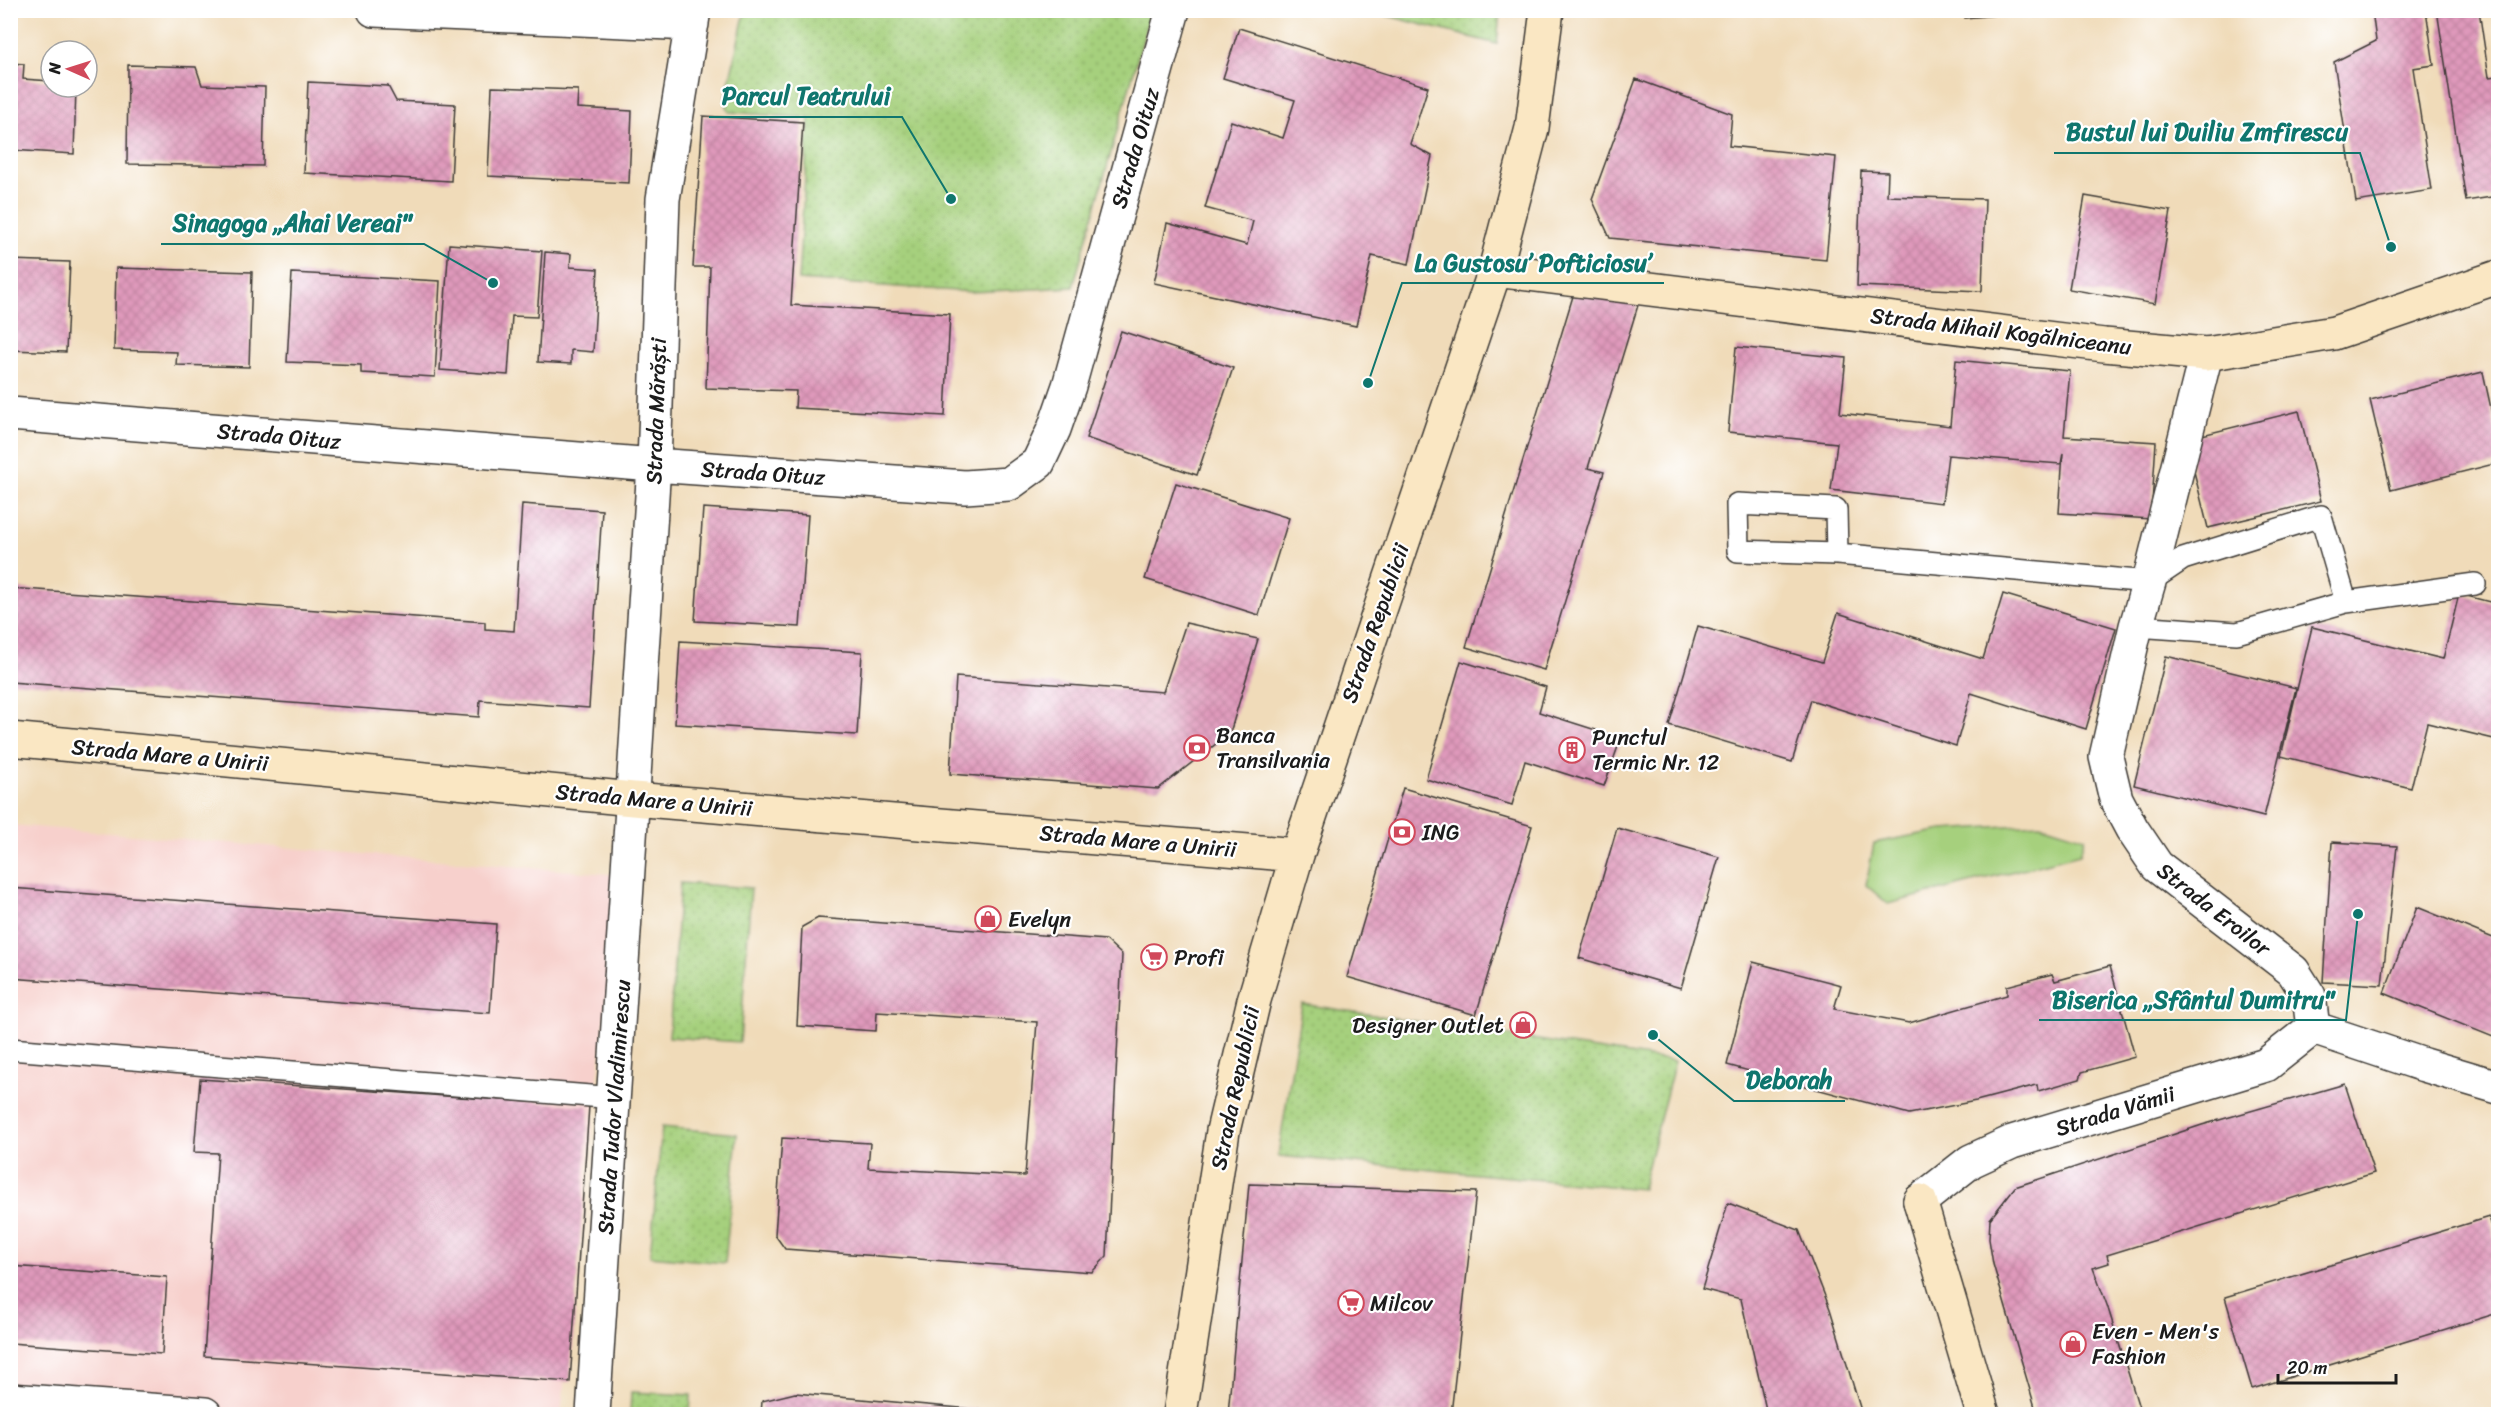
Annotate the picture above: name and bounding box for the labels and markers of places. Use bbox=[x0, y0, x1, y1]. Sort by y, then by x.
callout: Parcul Teatrului bbox=[709, 75, 902, 117]
callout: Bustul lui Duiliu Zmfirescu bbox=[2054, 111, 2360, 153]
callout: Sinagoga „Ahai Vereai" bbox=[161, 202, 424, 244]
callout: La Gustosu’ Pofticiosu’ bbox=[1402, 241, 1664, 283]
place label: Banca Transilvania bbox=[1216, 716, 1331, 780]
place label: Punctul Termic Nr. 12 bbox=[1592, 718, 1720, 782]
bank icon: Banca Transilvania bbox=[1182, 733, 1212, 763]
building icon: Punctul Termic Nr. 12 bbox=[1557, 735, 1587, 765]
place label: ING bbox=[1421, 813, 1460, 852]
bank icon: ING bbox=[1387, 817, 1417, 847]
place label: Evelyn bbox=[1008, 900, 1071, 939]
shop icon: Evelyn bbox=[973, 904, 1003, 934]
place label: Profi bbox=[1174, 938, 1225, 977]
supermarket icon: Profi bbox=[1139, 942, 1169, 972]
callout: Biserica „Sfântul Dumitru" bbox=[2039, 978, 2346, 1020]
place label: Designer Outlet bbox=[1352, 1006, 1504, 1045]
shop icon: Designer Outlet bbox=[1508, 1010, 1538, 1040]
callout: Deborah bbox=[1734, 1059, 1845, 1101]
place label: Milcov bbox=[1370, 1284, 1433, 1323]
supermarket icon: Milcov bbox=[1336, 1288, 1366, 1318]
place label: Even - Men's Fashion bbox=[2092, 1312, 2220, 1376]
shop icon: Even - Men's Fashion bbox=[2058, 1329, 2088, 1359]

